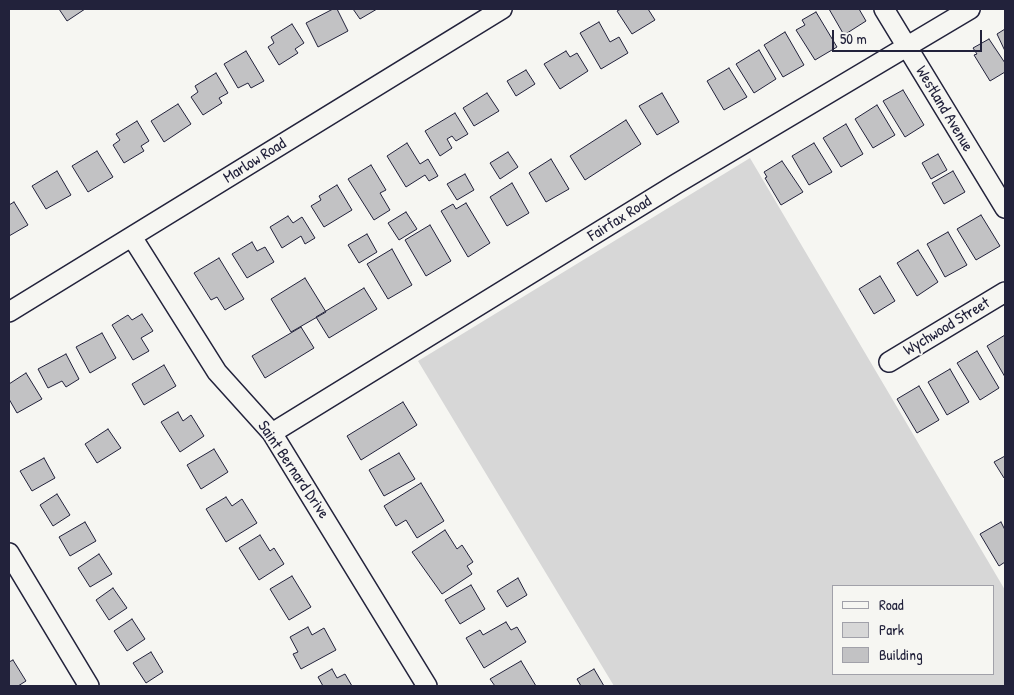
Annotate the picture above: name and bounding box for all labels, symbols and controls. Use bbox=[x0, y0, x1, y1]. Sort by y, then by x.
scale bar bbox=[834, 20, 984, 52]
text: 50 m bbox=[840, 28, 867, 49]
street label: Westland Avenue bbox=[911, 63, 977, 155]
street label: Marlow Road bbox=[220, 134, 290, 188]
street label: Fairfax Road bbox=[585, 192, 655, 246]
street label: Wychwood Street bbox=[900, 294, 994, 360]
street label: Saint Bernard Drive bbox=[253, 417, 333, 523]
legend bbox=[832, 585, 994, 675]
text: Road bbox=[879, 594, 904, 615]
text: Park bbox=[879, 619, 904, 640]
text: Building bbox=[879, 644, 923, 665]

